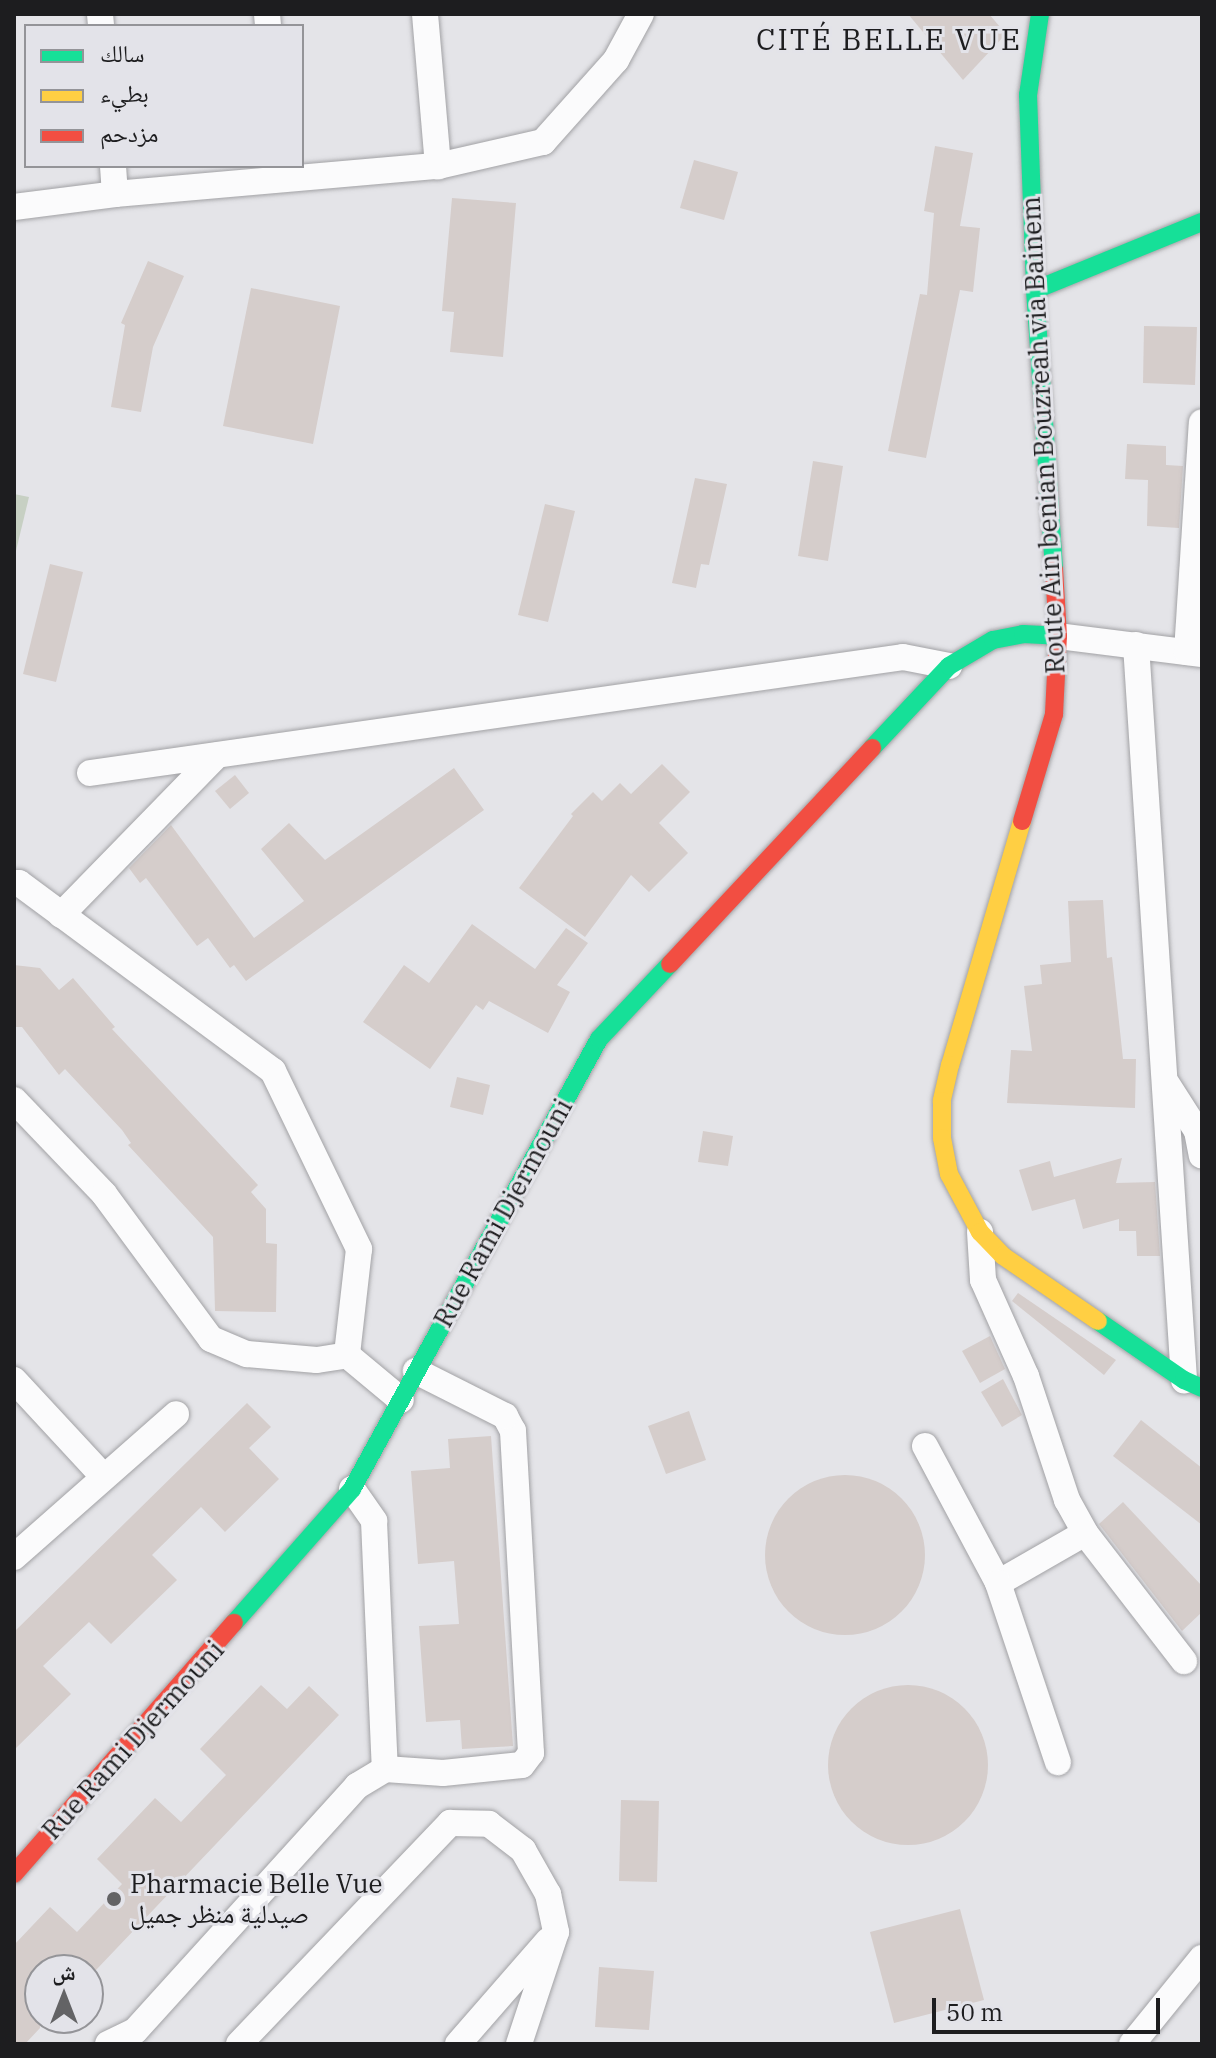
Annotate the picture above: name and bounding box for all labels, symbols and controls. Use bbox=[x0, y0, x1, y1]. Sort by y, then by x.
district label: CITÉ BELLE VUE bbox=[756, 21, 1022, 57]
legend bbox=[24, 24, 304, 168]
text: سالك bbox=[100, 37, 145, 69]
text: بطيء bbox=[100, 77, 149, 109]
text: مزدحم bbox=[100, 117, 159, 149]
street label: Route Ain benian Bouzreah via Bainem bbox=[1015, 195, 1071, 675]
street label: Rue Rami Djermouni bbox=[427, 1093, 579, 1333]
street label: Rue Rami Djermouni bbox=[36, 1634, 230, 1846]
place label: Pharmacie Belle Vue صيدلية منظر جميل bbox=[130, 1868, 382, 1930]
marker: Pharmacie Belle Vue صيدلية منظر جميل bbox=[105, 1890, 123, 1908]
north arrow bbox=[24, 1954, 104, 2034]
text: ش bbox=[52, 1957, 76, 1986]
scale bar bbox=[936, 1982, 1164, 2032]
text: 50 m bbox=[946, 1996, 1003, 2028]

